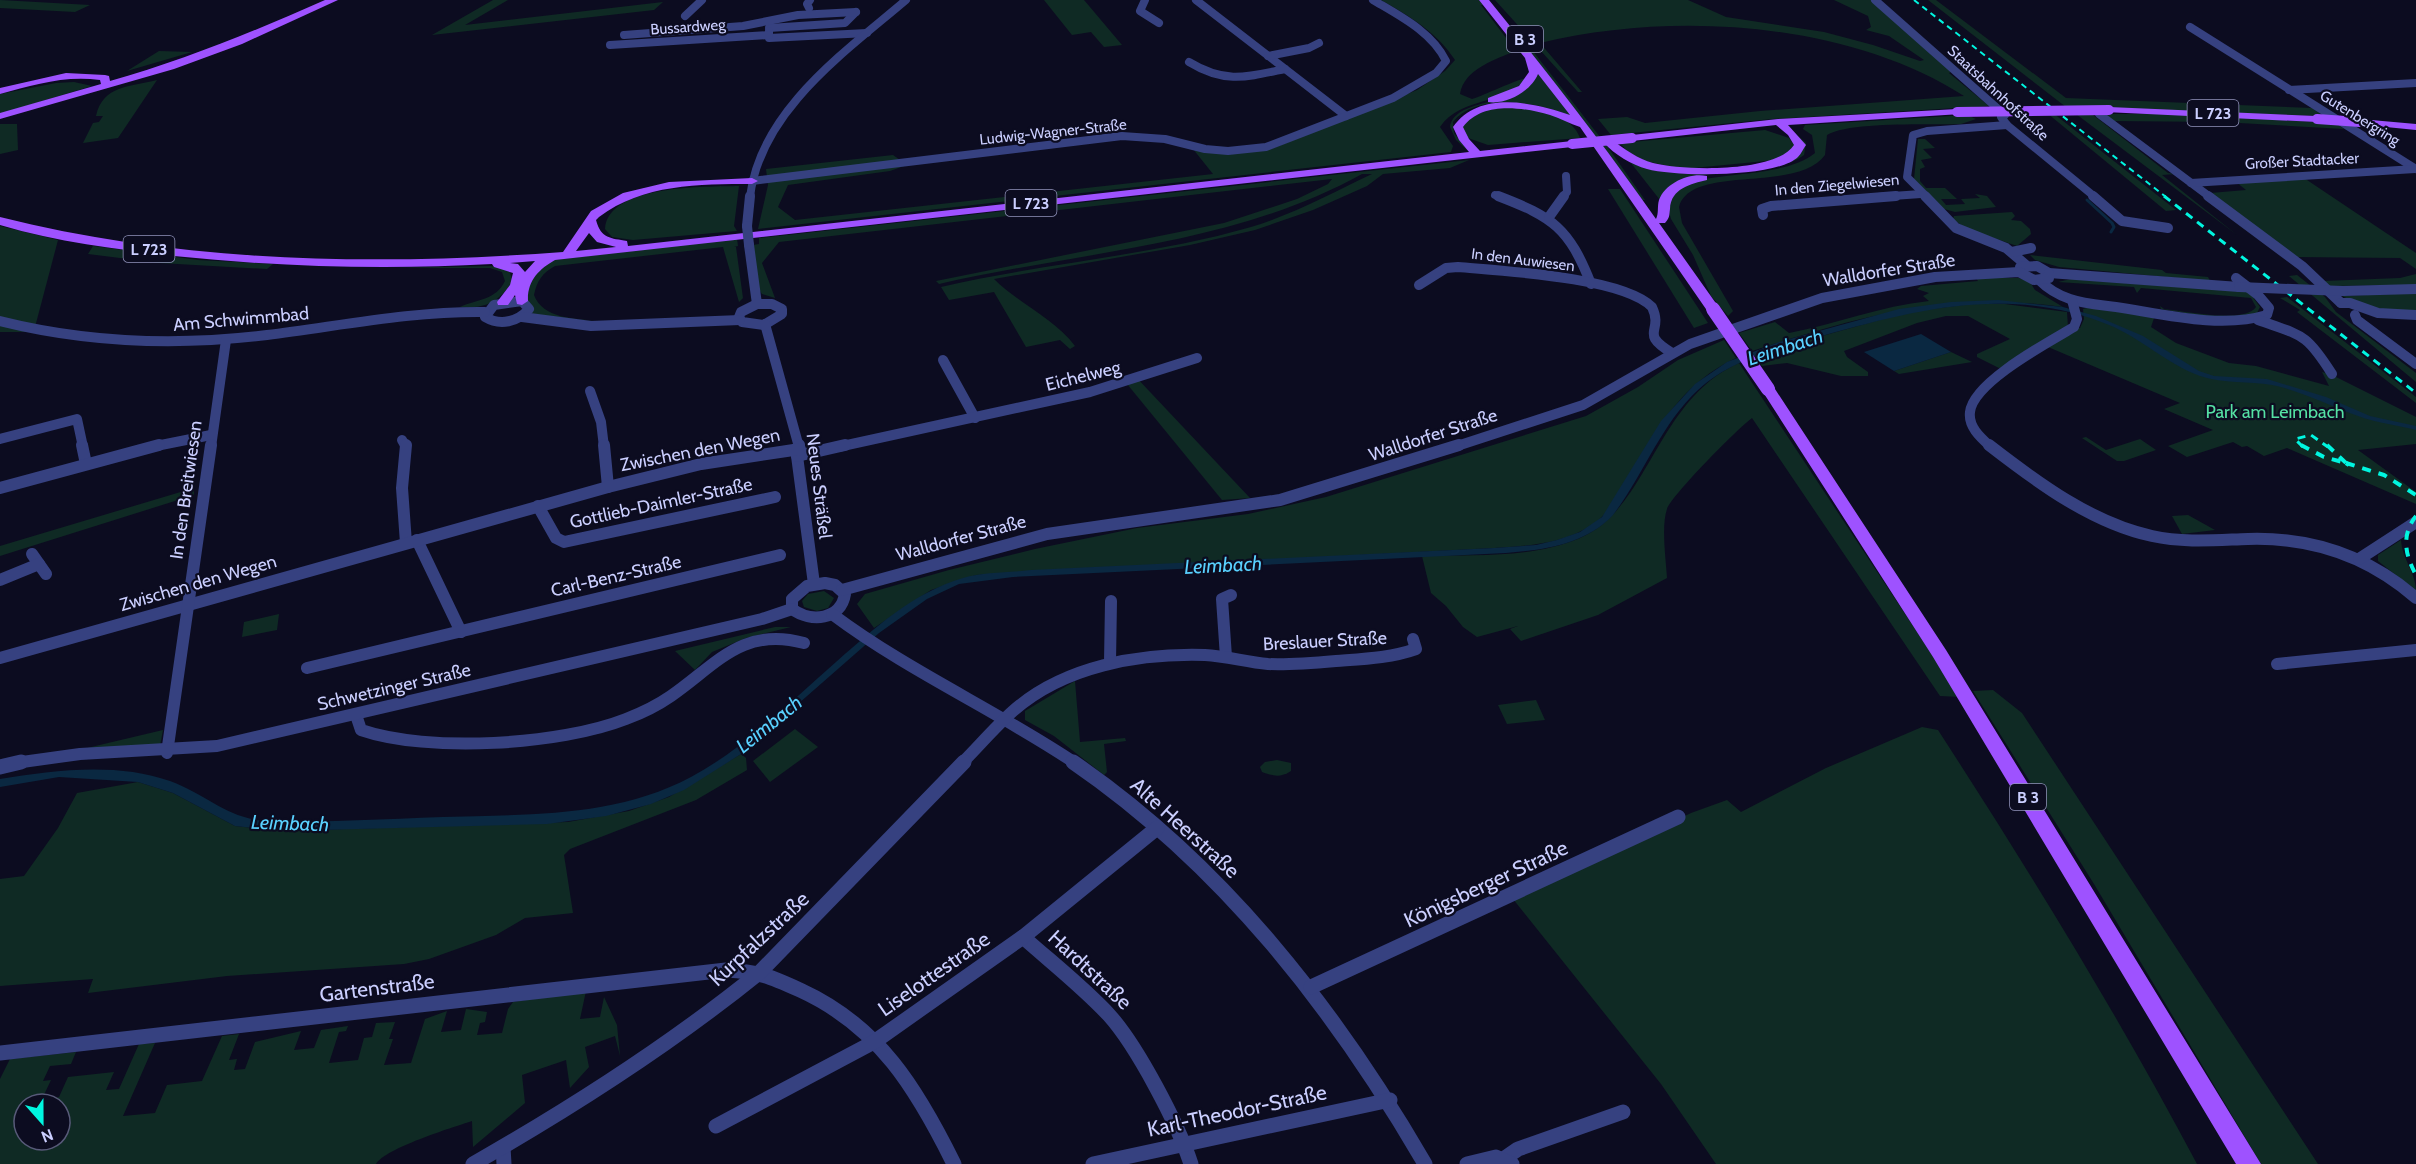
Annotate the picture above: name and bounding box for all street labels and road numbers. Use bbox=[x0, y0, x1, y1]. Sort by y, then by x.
street label: Bussardweg bbox=[650, 15, 727, 39]
road number: B 3 bbox=[1507, 26, 1543, 52]
street label: Staatsbahnhofstraße bbox=[1944, 41, 2053, 145]
street label: Gutenbergring bbox=[2317, 86, 2404, 150]
road number: L 723 bbox=[2188, 100, 2238, 126]
street label: Ludwig-Wagner-Straße bbox=[978, 115, 1128, 149]
street label: Großer Stadtacker bbox=[2245, 149, 2360, 173]
street label: In den Ziegelwiesen bbox=[1774, 171, 1900, 199]
road number: L 723 bbox=[1006, 190, 1056, 216]
road number: L 723 bbox=[124, 236, 174, 262]
street label: In den Auwiesen bbox=[1470, 245, 1576, 275]
street label: Walldorfer Straße bbox=[1821, 249, 1957, 291]
street label: Am Schwimmbad bbox=[172, 302, 310, 336]
street label: Eichelweg bbox=[1043, 356, 1124, 396]
street label: Walldorfer Straße bbox=[1366, 404, 1500, 466]
street label: In den Breitwiesen bbox=[165, 419, 207, 561]
street label: Zwischen den Wegen bbox=[618, 424, 782, 476]
street label: Neues Sträßel bbox=[802, 432, 836, 541]
street label: Gottlieb-Daimler-Straße bbox=[568, 473, 754, 533]
street label: Walldorfer Straße bbox=[894, 510, 1028, 566]
street label: Zwischen den Wegen bbox=[117, 550, 279, 616]
street label: Carl-Benz-Straße bbox=[549, 550, 683, 602]
street label: Breslauer Straße bbox=[1262, 627, 1388, 655]
street label: Schwetzinger Straße bbox=[315, 659, 473, 715]
street label: Alte Heerstraße bbox=[1126, 772, 1245, 883]
road number: B 3 bbox=[2010, 784, 2046, 810]
street label: Königsberger Straße bbox=[1400, 835, 1572, 932]
street label: Kurpfalzstraße bbox=[704, 886, 814, 991]
street label: Hardtstraße bbox=[1043, 925, 1137, 1015]
street label: Liselottestraße bbox=[873, 926, 995, 1021]
street label: Gartenstraße bbox=[318, 968, 436, 1007]
street label: Karl-Theodor-Straße bbox=[1145, 1079, 1329, 1142]

